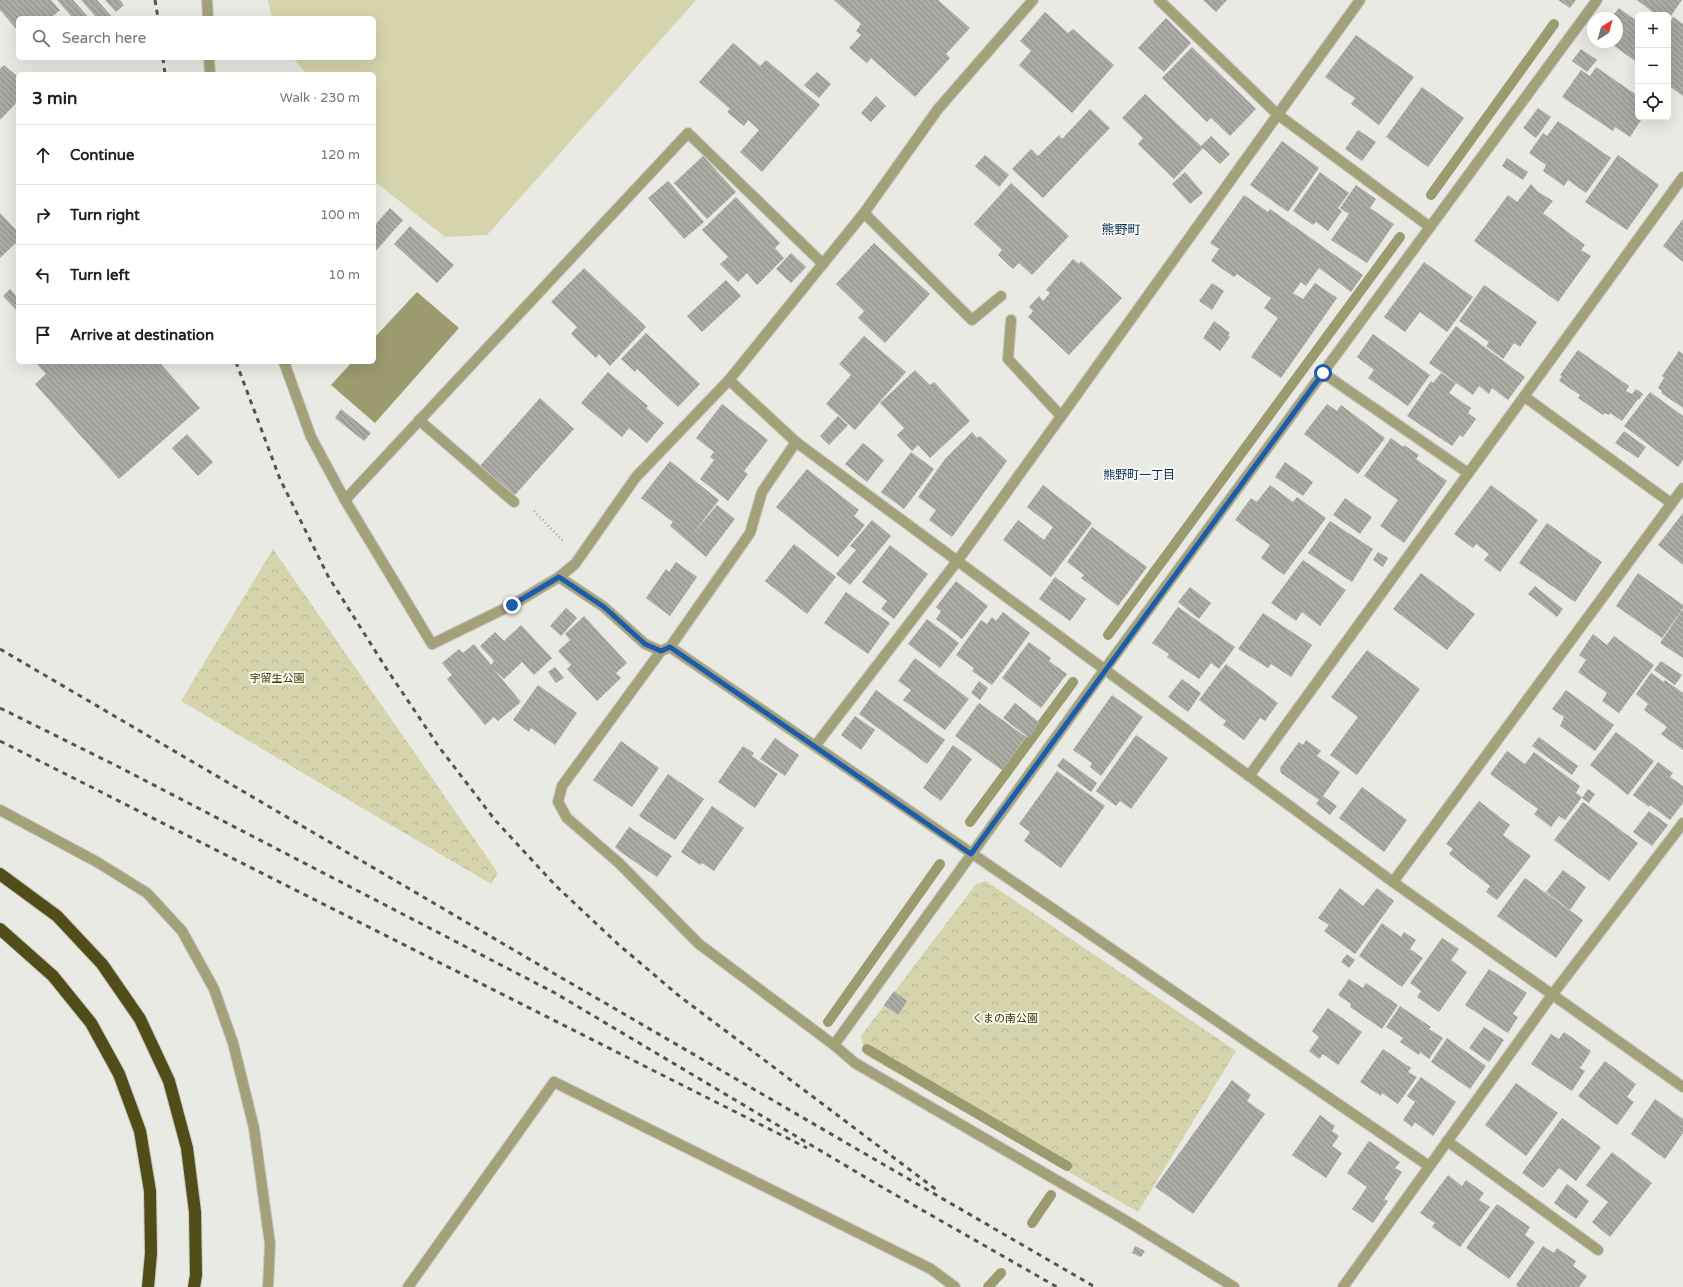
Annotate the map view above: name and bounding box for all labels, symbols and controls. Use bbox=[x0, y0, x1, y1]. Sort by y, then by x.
north arrow bbox=[1587, 12, 1623, 48]
map controls bbox=[1635, 12, 1671, 120]
button: + bbox=[1635, 12, 1671, 48]
search box bbox=[16, 16, 376, 60]
icon: search bbox=[30, 27, 52, 49]
text: Search here bbox=[62, 29, 146, 47]
button: − bbox=[1635, 48, 1671, 84]
button: locate bbox=[1635, 84, 1671, 120]
text: 3 min bbox=[32, 88, 77, 109]
text: Walk · 230 m bbox=[280, 90, 360, 106]
icon: ahead bbox=[32, 144, 54, 166]
text: Continue bbox=[70, 146, 134, 164]
text: 120 m bbox=[320, 147, 360, 163]
icon: right bbox=[32, 204, 54, 226]
text: Turn right bbox=[70, 206, 140, 224]
text: 100 m bbox=[320, 207, 360, 223]
district label: 熊野町 bbox=[1101, 222, 1141, 238]
icon: left bbox=[32, 264, 54, 286]
text: Turn left bbox=[70, 266, 130, 284]
text: 10 m bbox=[328, 267, 360, 283]
icon: arrive bbox=[32, 324, 54, 346]
text: Arrive at destination bbox=[70, 326, 214, 344]
route start bbox=[1314, 364, 1332, 382]
district label: 熊野町一丁目 bbox=[1103, 468, 1175, 482]
route end bbox=[503, 596, 521, 614]
park label: 宇留生公園 bbox=[250, 672, 305, 685]
park label: くまの南公園 bbox=[972, 1012, 1038, 1025]

